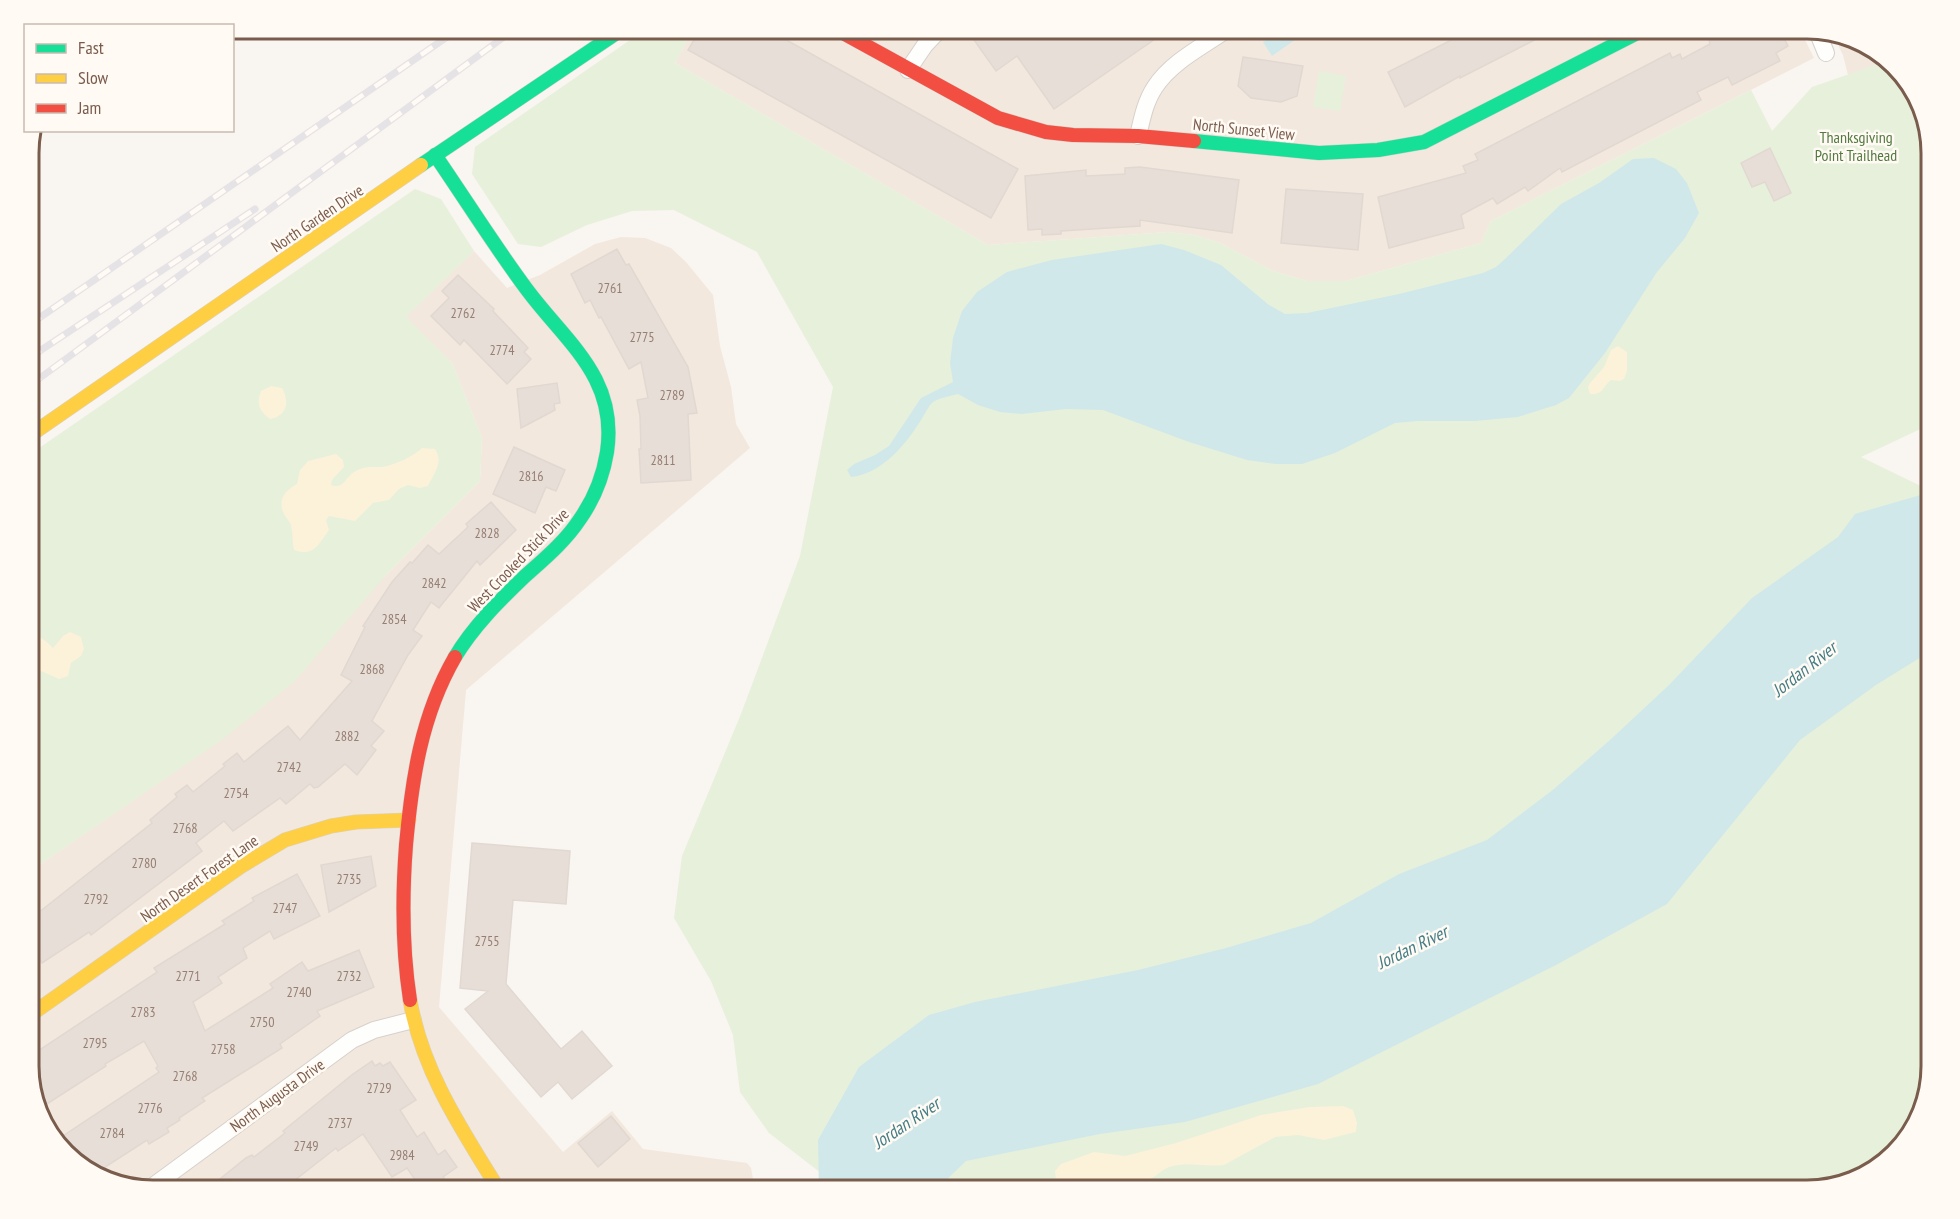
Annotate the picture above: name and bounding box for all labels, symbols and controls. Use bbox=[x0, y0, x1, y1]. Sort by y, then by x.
legend bbox=[24, 24, 234, 132]
text: Fast bbox=[78, 36, 104, 59]
text: Slow bbox=[78, 66, 109, 89]
text: Jam bbox=[77, 96, 101, 119]
street label: North Sunset View bbox=[1192, 114, 1296, 144]
park label: Thanksgiving Point Trailhead bbox=[1815, 127, 1897, 165]
street label: North Garden Drive bbox=[267, 180, 367, 256]
house number: 2761 bbox=[597, 279, 623, 297]
house number: 2762 bbox=[450, 304, 476, 322]
house number: 2775 bbox=[629, 328, 655, 346]
house number: 2774 bbox=[489, 341, 515, 359]
house number: 2789 bbox=[659, 386, 685, 404]
house number: 2811 bbox=[650, 451, 676, 469]
house number: 2816 bbox=[518, 467, 544, 485]
street label: West Crooked Stick Drive bbox=[463, 504, 573, 616]
house number: 2828 bbox=[474, 524, 500, 542]
house number: 2842 bbox=[421, 574, 447, 592]
house number: 2854 bbox=[381, 610, 407, 628]
water label: Jordan River bbox=[1766, 635, 1843, 702]
house number: 2868 bbox=[359, 660, 385, 678]
house number: 2882 bbox=[334, 727, 360, 745]
house number: 2742 bbox=[276, 758, 302, 776]
house number: 2754 bbox=[223, 784, 249, 802]
house number: 2768 bbox=[172, 819, 198, 837]
street label: North Desert Forest Lane bbox=[136, 830, 262, 926]
house number: 2780 bbox=[131, 854, 157, 872]
house number: 2735 bbox=[336, 870, 362, 888]
house number: 2792 bbox=[83, 890, 109, 908]
house number: 2747 bbox=[272, 899, 298, 917]
water label: Jordan River bbox=[1372, 919, 1454, 974]
house number: 2755 bbox=[474, 932, 500, 950]
house number: 2771 bbox=[175, 967, 201, 985]
house number: 2732 bbox=[336, 967, 362, 985]
house number: 2740 bbox=[286, 983, 312, 1001]
house number: 2783 bbox=[130, 1003, 156, 1021]
house number: 2750 bbox=[249, 1013, 275, 1031]
house number: 2795 bbox=[82, 1034, 108, 1052]
house number: 2758 bbox=[210, 1040, 236, 1058]
street label: North Augusta Drive bbox=[226, 1054, 328, 1136]
house number: 2768 bbox=[172, 1067, 198, 1085]
house number: 2729 bbox=[366, 1079, 392, 1097]
water label: Jordan River bbox=[867, 1091, 946, 1154]
house number: 2776 bbox=[137, 1099, 163, 1117]
house number: 2737 bbox=[327, 1114, 353, 1132]
house number: 2784 bbox=[99, 1124, 125, 1142]
house number: 2749 bbox=[293, 1137, 319, 1155]
house number: 2984 bbox=[389, 1146, 415, 1164]

